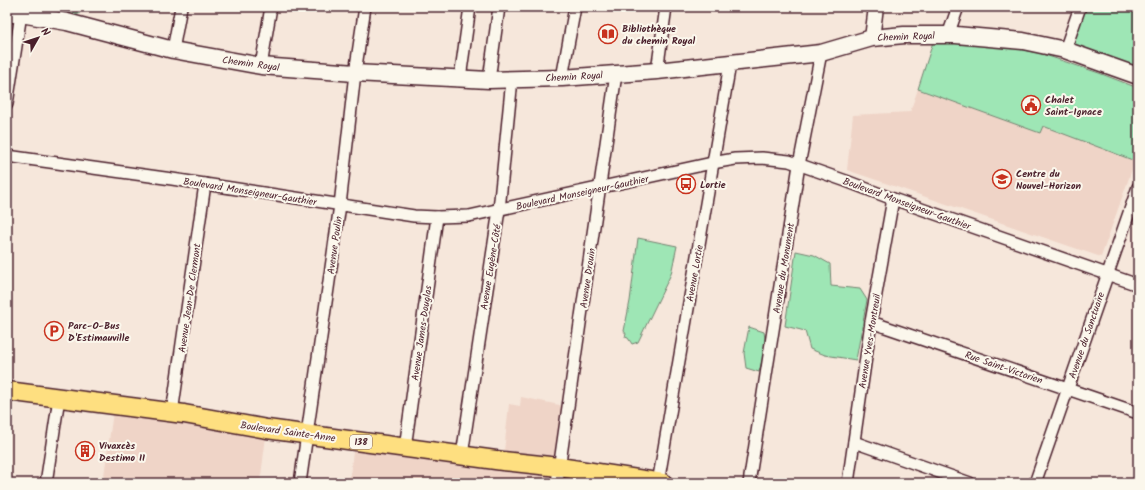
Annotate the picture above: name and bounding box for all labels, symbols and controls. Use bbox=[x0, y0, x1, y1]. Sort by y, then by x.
north arrow bbox=[18, 18, 58, 58]
place label: Bibliothèque du chemin Royal bbox=[622, 21, 696, 49]
library icon: Bibliothèque du chemin Royal bbox=[597, 23, 619, 45]
text: N bbox=[36, 24, 54, 41]
street label: Chemin Royal bbox=[877, 28, 936, 46]
street label: Chemin Royal bbox=[221, 52, 281, 76]
street label: Chemin Royal bbox=[545, 67, 604, 86]
place label: Chalet Saint-Ignace bbox=[1045, 92, 1102, 120]
public building icon: Chalet Saint-Ignace bbox=[1020, 94, 1042, 116]
place label: Centre du Nouvel-Horizon bbox=[1016, 166, 1081, 194]
school or university icon: Centre du Nouvel-Horizon bbox=[991, 168, 1013, 190]
street label: Boulevard Monseigneur-Gauthier bbox=[514, 171, 651, 215]
bus stop icon: Lortie bbox=[675, 173, 697, 195]
street label: Boulevard Monseigneur-Gauthier bbox=[840, 173, 974, 235]
street label: Boulevard Monseigneur-Gauthier bbox=[182, 174, 318, 211]
place label: Lortie bbox=[700, 177, 726, 193]
street label: Avenue Poulin bbox=[323, 215, 347, 275]
street label: Avenue du Monument bbox=[769, 222, 799, 315]
street label: Avenue Eugène-Côté bbox=[476, 223, 506, 311]
street label: Avenue Jean-De Clermont bbox=[174, 242, 206, 354]
street label: Avenue Lortie bbox=[682, 243, 708, 303]
street label: Avenue Drouin bbox=[576, 247, 600, 309]
street label: Avenue James-Douglas bbox=[407, 284, 437, 382]
street label: Avenue du Sanctuaire bbox=[1065, 289, 1109, 381]
street label: Avenue Yves-Montreuil bbox=[855, 292, 885, 390]
place label: Parc-O-Bus D'Estimauville bbox=[68, 318, 129, 346]
parking icon: Parc-O-Bus D'Estimauville bbox=[43, 320, 65, 342]
street label: Rue Saint-Victorien bbox=[963, 347, 1045, 389]
street label: Boulevard Sainte-Anne bbox=[239, 417, 337, 447]
road number: 138 bbox=[350, 435, 372, 449]
place label: Vivaxcès Destimo II bbox=[99, 438, 145, 466]
building icon: Vivaxcès Destimo II bbox=[74, 440, 96, 462]

